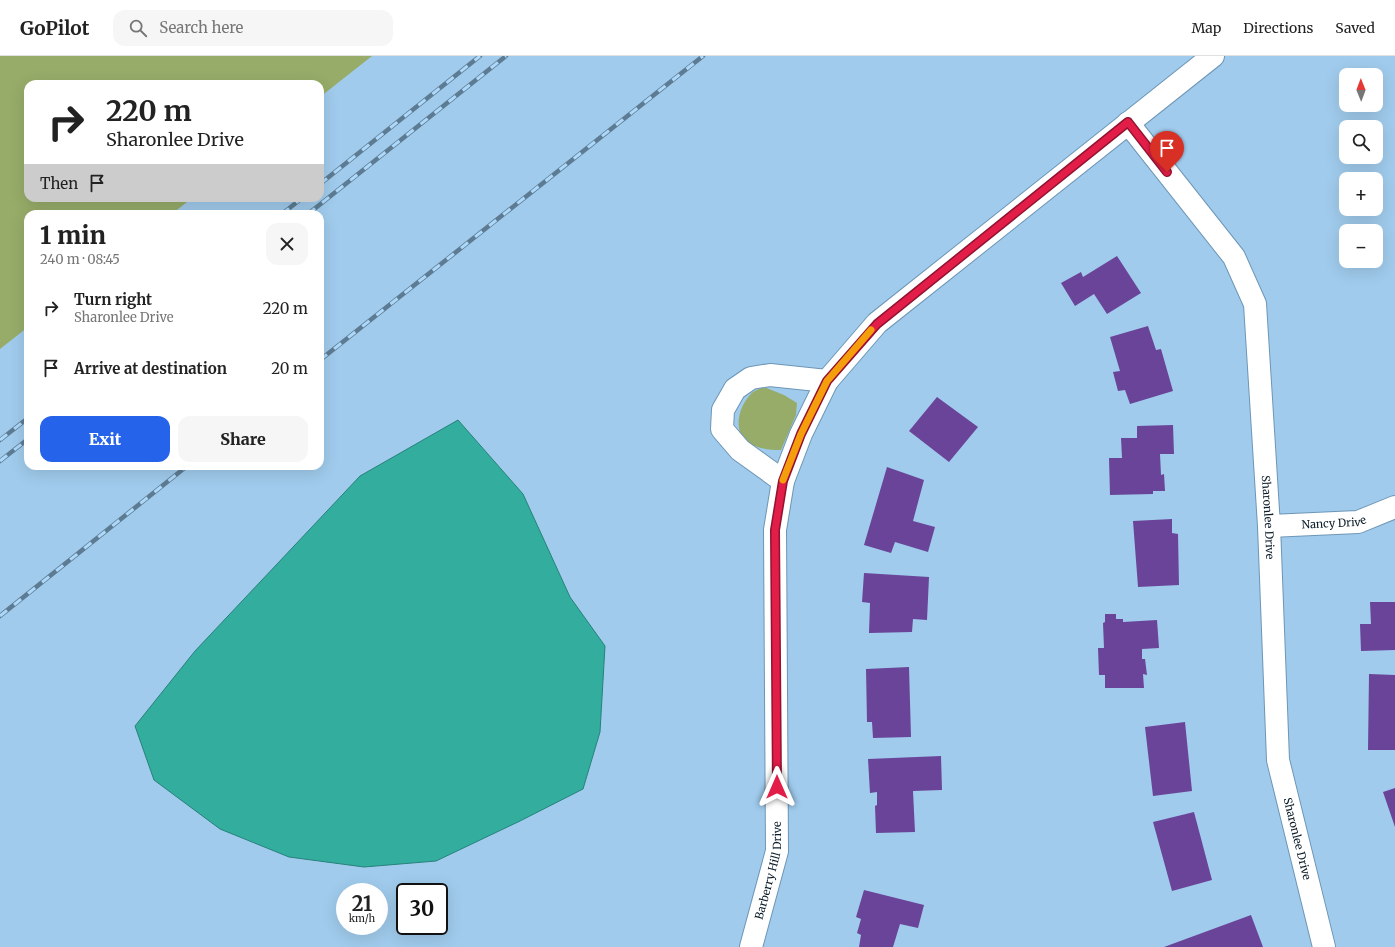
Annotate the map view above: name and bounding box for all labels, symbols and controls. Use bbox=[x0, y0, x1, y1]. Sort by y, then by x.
search box bbox=[113, 10, 393, 46]
text: GoPilot bbox=[20, 16, 89, 40]
icon: search bbox=[127, 17, 149, 39]
text: Search here bbox=[159, 18, 243, 37]
text: Map bbox=[1191, 19, 1221, 37]
text: Directions bbox=[1243, 19, 1313, 37]
text: Saved bbox=[1335, 19, 1375, 37]
north arrow bbox=[1339, 68, 1383, 112]
map controls bbox=[1339, 68, 1383, 268]
text: 220 m bbox=[106, 93, 192, 129]
icon: right bbox=[40, 96, 92, 148]
button: search bbox=[1339, 120, 1383, 164]
text: Sharonlee Drive bbox=[106, 128, 244, 151]
pin bbox=[1150, 131, 1184, 172]
icon: arrive bbox=[1156, 137, 1178, 159]
icon: arrive bbox=[86, 172, 108, 194]
button: + bbox=[1339, 172, 1383, 216]
text: Then bbox=[40, 174, 78, 193]
text: 1 min bbox=[40, 220, 106, 251]
button: close bbox=[266, 223, 308, 265]
button: − bbox=[1339, 224, 1383, 268]
text: 240 m · 08:45 bbox=[40, 251, 120, 268]
text: Turn right bbox=[74, 290, 152, 309]
icon: right bbox=[40, 297, 62, 319]
text: 220 m bbox=[263, 299, 308, 318]
text: Sharonlee Drive bbox=[74, 309, 174, 326]
icon: arrive bbox=[40, 357, 62, 379]
text: Arrive at destination bbox=[74, 359, 227, 378]
text: 20 m bbox=[271, 359, 308, 378]
button: Exit bbox=[40, 416, 170, 462]
button: Share bbox=[178, 416, 308, 462]
street label: Sharonlee Drive bbox=[1259, 475, 1277, 560]
street label: Nancy Drive bbox=[1301, 512, 1369, 532]
position arrow bbox=[756, 766, 798, 808]
street label: Sharonlee Drive bbox=[1280, 796, 1314, 882]
street label: Barberry Hill Drive bbox=[752, 821, 784, 921]
speed limit sign: 30 bbox=[396, 883, 448, 935]
text: 21 bbox=[352, 891, 372, 916]
text: km/h bbox=[349, 912, 375, 925]

